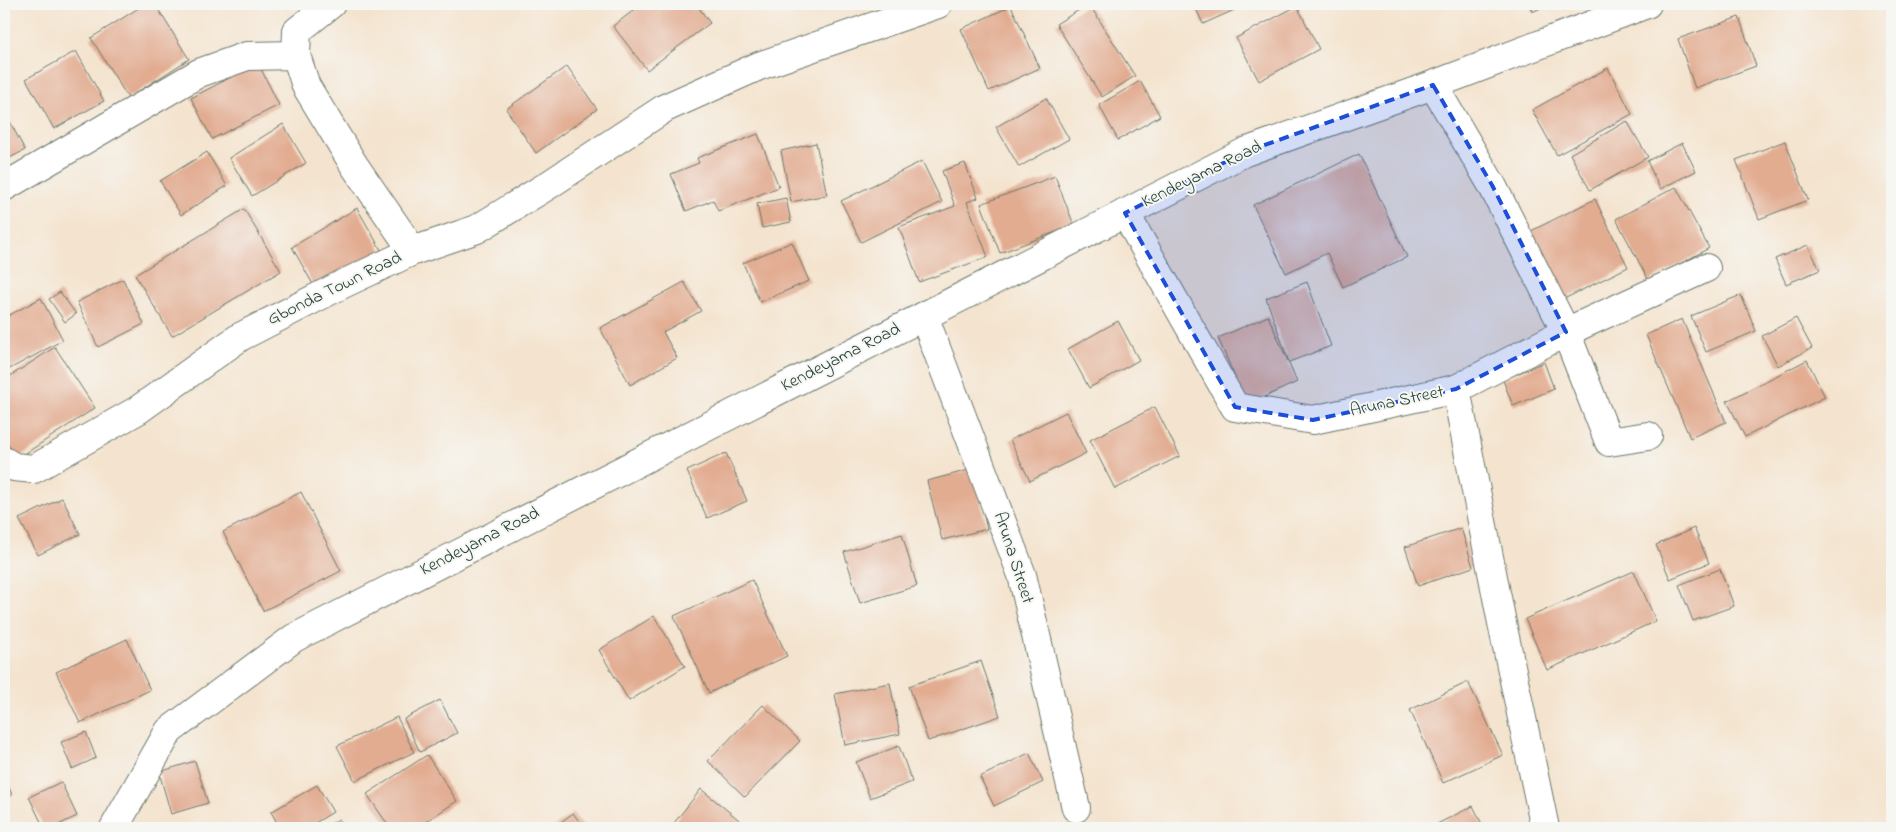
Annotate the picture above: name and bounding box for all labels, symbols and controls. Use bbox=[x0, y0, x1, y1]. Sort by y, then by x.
street label: Kendeyama Road bbox=[1137, 135, 1267, 215]
street label: Gbonda Town Road bbox=[263, 245, 407, 333]
street label: Kendeyama Road bbox=[777, 317, 905, 399]
street label: Aruna Street bbox=[1348, 379, 1446, 425]
street label: Kendeyama Road bbox=[416, 501, 544, 583]
street label: Aruna Street bbox=[986, 509, 1040, 607]

